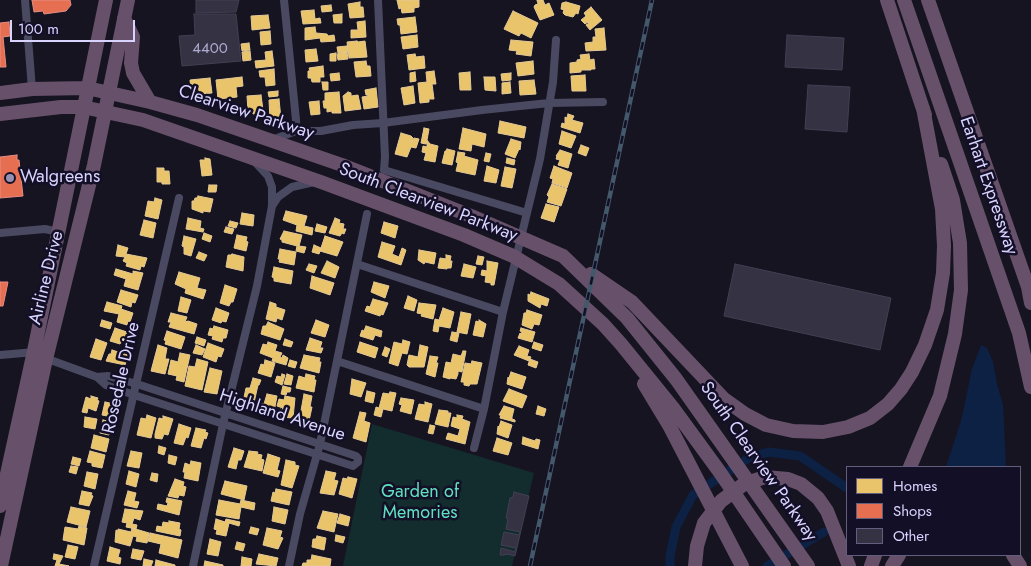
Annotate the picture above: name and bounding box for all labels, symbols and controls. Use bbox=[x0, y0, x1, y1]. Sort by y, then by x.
scale bar bbox=[12, 10, 138, 42]
text: 100 m bbox=[18, 18, 59, 40]
house number: 4400 bbox=[192, 40, 228, 58]
street label: Clearview Parkway bbox=[175, 81, 317, 145]
street label: Earhart Expressway bbox=[954, 114, 1022, 258]
street label: South Clearview Parkway bbox=[336, 159, 520, 247]
place label: Walgreens bbox=[20, 167, 100, 189]
marker: Walgreens bbox=[4, 172, 16, 184]
street label: Airline Drive bbox=[25, 229, 69, 327]
street label: Rosedale Drive bbox=[99, 320, 145, 436]
street label: South Clearview Parkway bbox=[695, 378, 821, 546]
street label: Highland Avenue bbox=[216, 385, 348, 447]
legend bbox=[846, 466, 1021, 556]
text: Homes bbox=[893, 475, 937, 497]
park label: Garden of Memories bbox=[381, 482, 459, 524]
text: Shops bbox=[893, 500, 932, 522]
text: Other bbox=[893, 525, 929, 547]

